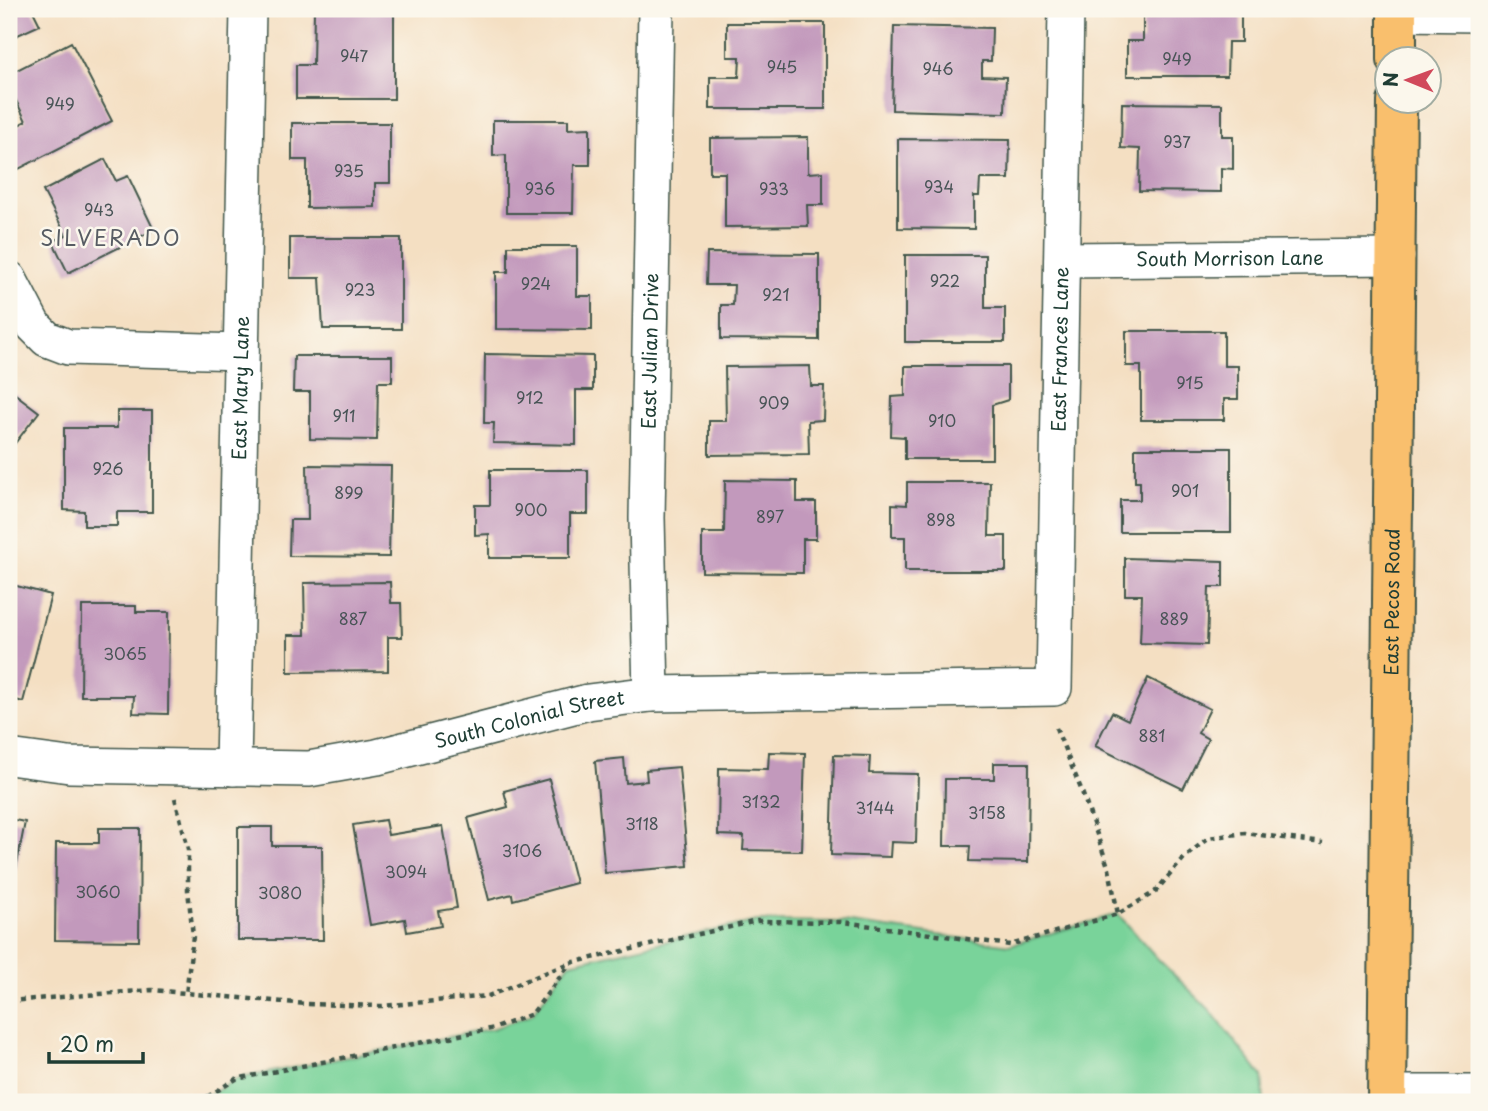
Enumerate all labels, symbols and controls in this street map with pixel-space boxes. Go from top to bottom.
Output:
house number: 947 [340,43,369,67]
house number: 949 [1162,46,1192,70]
north arrow [1372,46,1442,116]
house number: 945 [767,54,797,78]
house number: 946 [922,56,954,80]
text: N [1376,72,1404,87]
house number: 949 [45,91,75,115]
house number: 937 [1163,129,1191,153]
house number: 935 [334,158,364,182]
house number: 934 [924,174,954,198]
house number: 936 [525,176,555,200]
house number: 933 [759,176,789,200]
house number: 943 [84,197,114,221]
district label: SILVERADO [40,221,182,253]
street label: South Morrison Lane [1136,243,1324,272]
street label: East Frances Lane [1044,266,1074,432]
house number: 922 [930,268,960,292]
house number: 924 [521,271,551,295]
street label: East Julian Drive [634,273,664,429]
house number: 923 [345,277,375,301]
house number: 921 [762,282,790,306]
street label: East Mary Lane [224,316,255,460]
house number: 915 [1176,370,1204,394]
house number: 912 [516,385,544,409]
house number: 909 [758,390,790,414]
house number: 911 [333,403,355,427]
house number: 910 [928,408,956,432]
house number: 926 [93,456,124,480]
house number: 901 [1171,478,1199,502]
house number: 899 [334,480,364,504]
house number: 900 [515,497,547,521]
house number: 897 [756,504,784,528]
house number: 898 [926,507,956,531]
street label: East Pecos Road [1376,528,1406,676]
house number: 887 [339,606,367,630]
house number: 889 [1159,606,1189,630]
house number: 3065 [103,641,147,665]
street label: South Colonial Street [431,682,626,754]
house number: 881 [1139,723,1165,747]
house number: 3132 [741,789,781,813]
house number: 3144 [855,795,895,819]
house number: 3158 [968,800,1006,824]
house number: 3118 [625,811,659,835]
house number: 3106 [502,838,542,862]
house number: 3094 [385,859,427,883]
house number: 3060 [76,879,120,903]
house number: 3080 [258,880,302,904]
scale bar [49,1020,144,1064]
text: 20 m [60,1027,114,1059]

